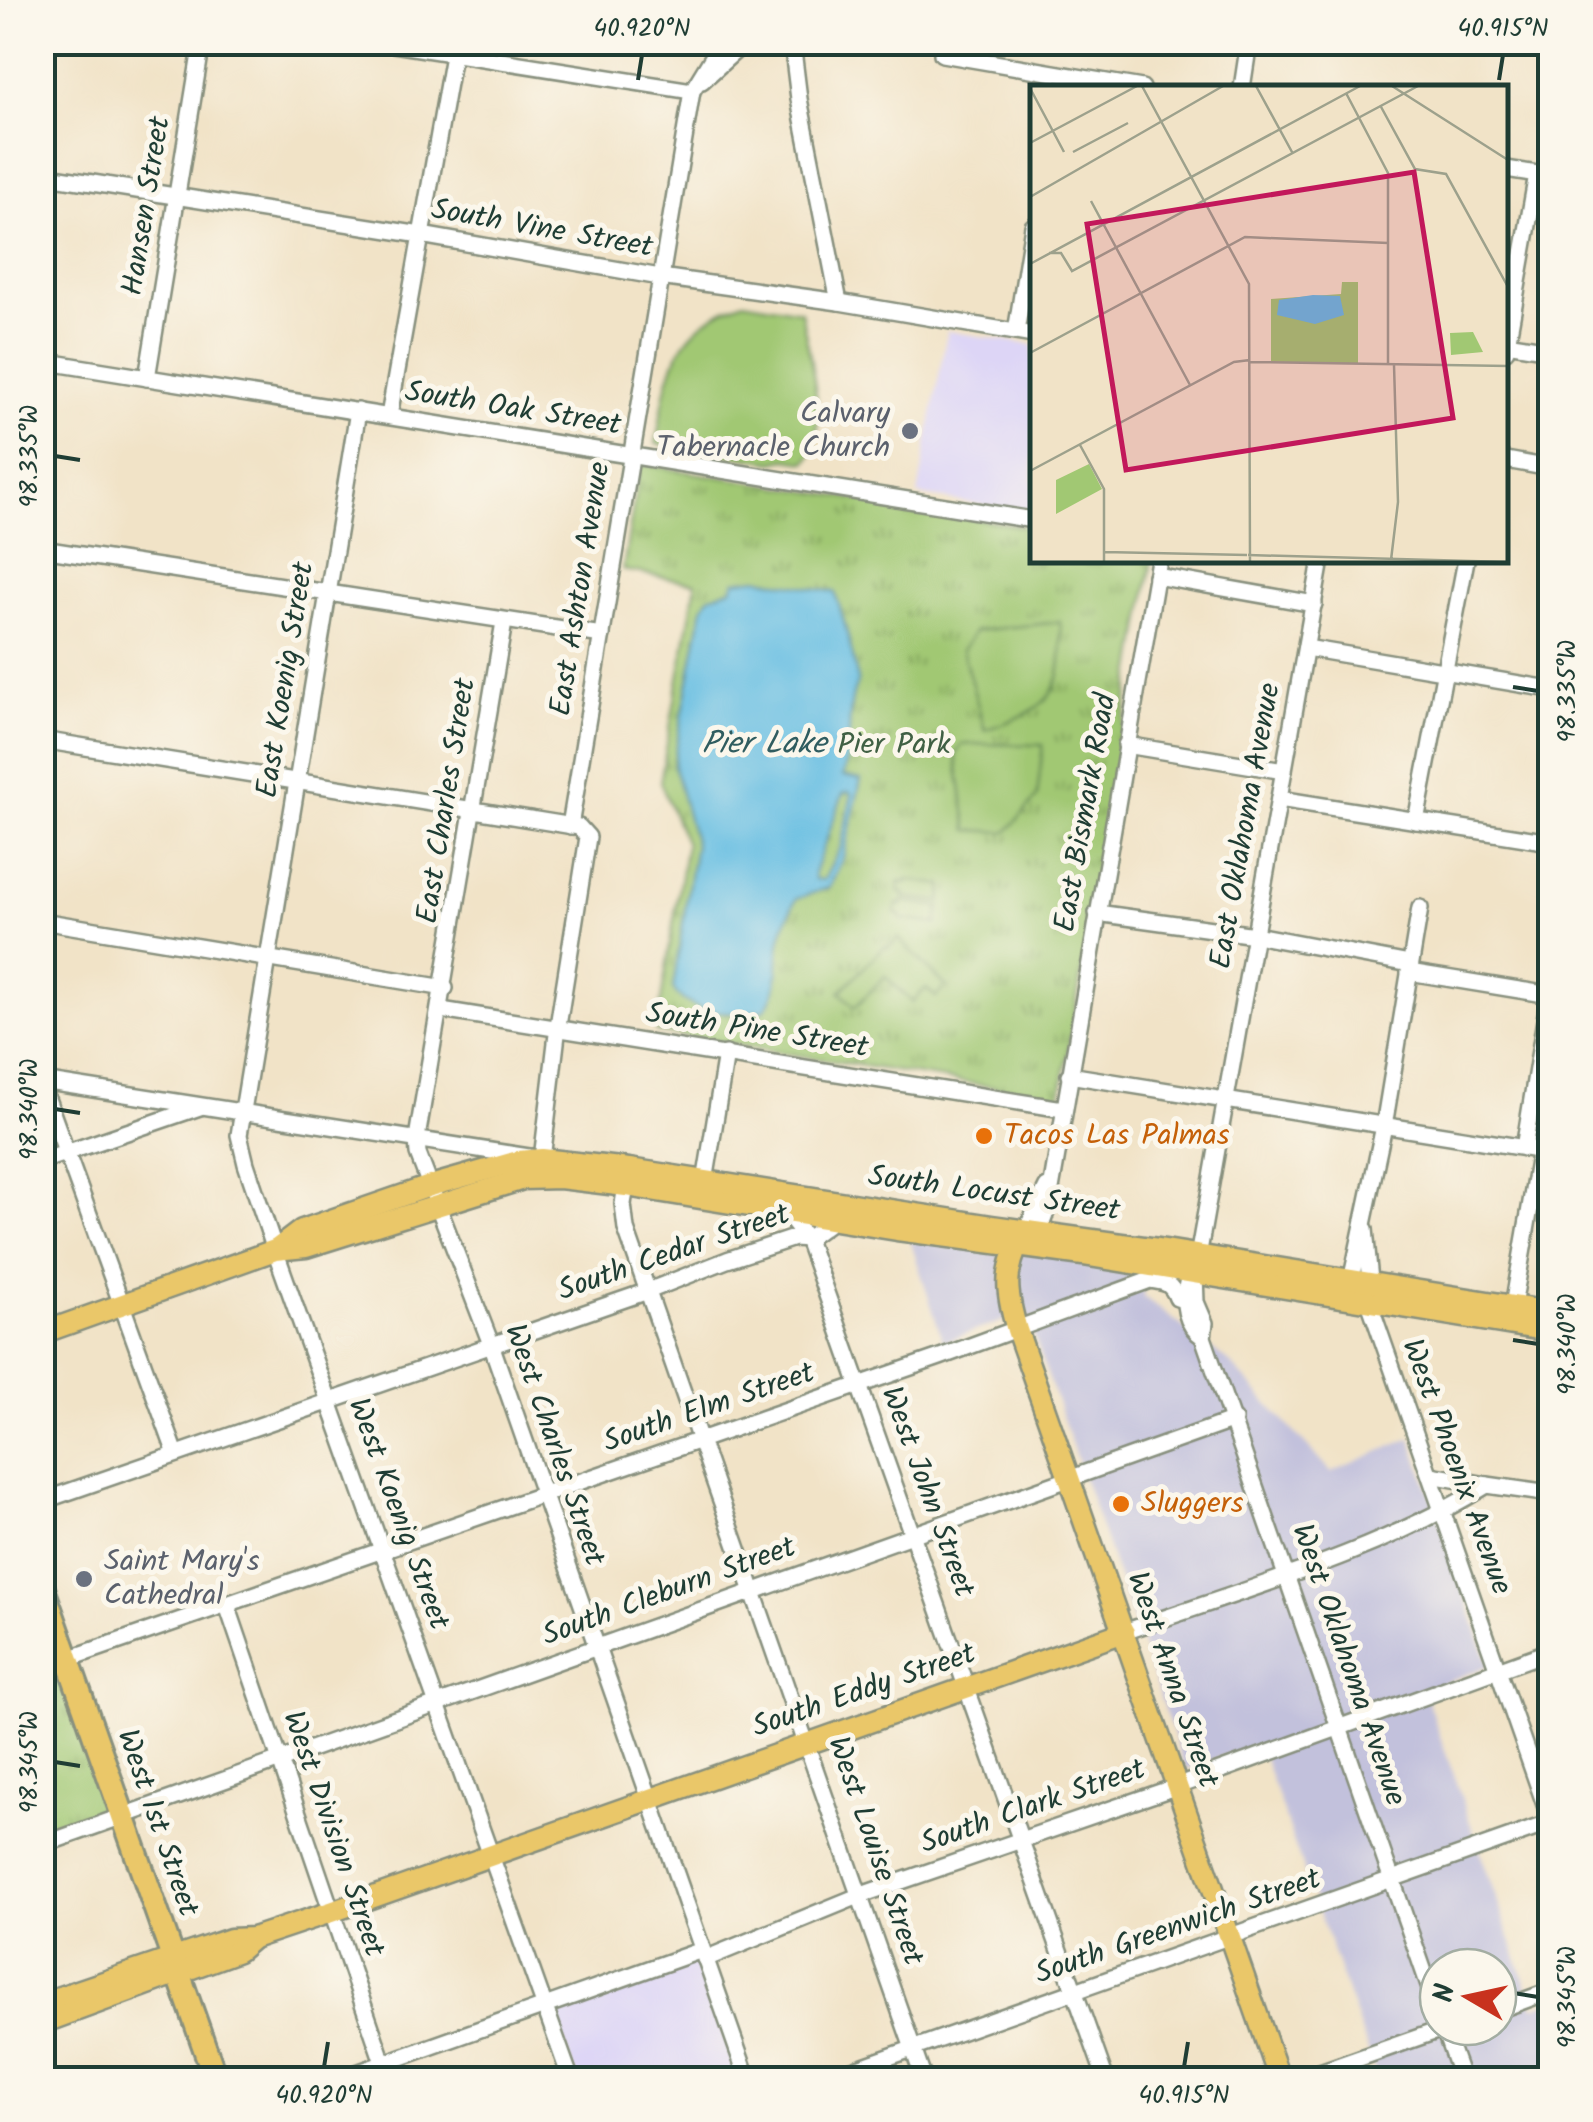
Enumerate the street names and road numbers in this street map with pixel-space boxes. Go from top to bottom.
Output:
street label: Hansen Street [109,113,185,299]
street label: South Vine Street [427,186,657,272]
street label: South Oak Street [401,368,625,450]
street label: East Ashton Avenue [537,458,625,720]
street label: East Koenig Street [244,558,328,801]
street label: East Charles Street [404,674,490,927]
street label: East Oklahoma Avenue [1197,679,1295,973]
street label: East Bismark Road [1041,689,1131,936]
street label: South Pine Street [642,990,872,1072]
street label: South Locust Street [865,1153,1123,1235]
street label: South Cedar Street [552,1191,797,1315]
street label: West Charles Street [490,1317,618,1573]
street label: West Phoenix Avenue [1387,1332,1525,1602]
street label: South Elm Street [597,1349,821,1467]
street label: West John Street [867,1380,988,1604]
street label: West Koenig Street [334,1391,462,1637]
street label: West Oklahoma Avenue [1277,1518,1419,1812]
street label: South Cleburn Street [535,1524,803,1660]
street label: West Anna Street [1113,1565,1232,1795]
street label: South Eddy Street [746,1630,982,1752]
street label: West Division Street [268,1705,398,1964]
street label: West 1st Street [103,1723,212,1924]
street label: West Louise Street [813,1730,937,1972]
street label: South Clark Street [914,1746,1152,1868]
street label: South Greenwich Street [1028,1855,1328,1998]

